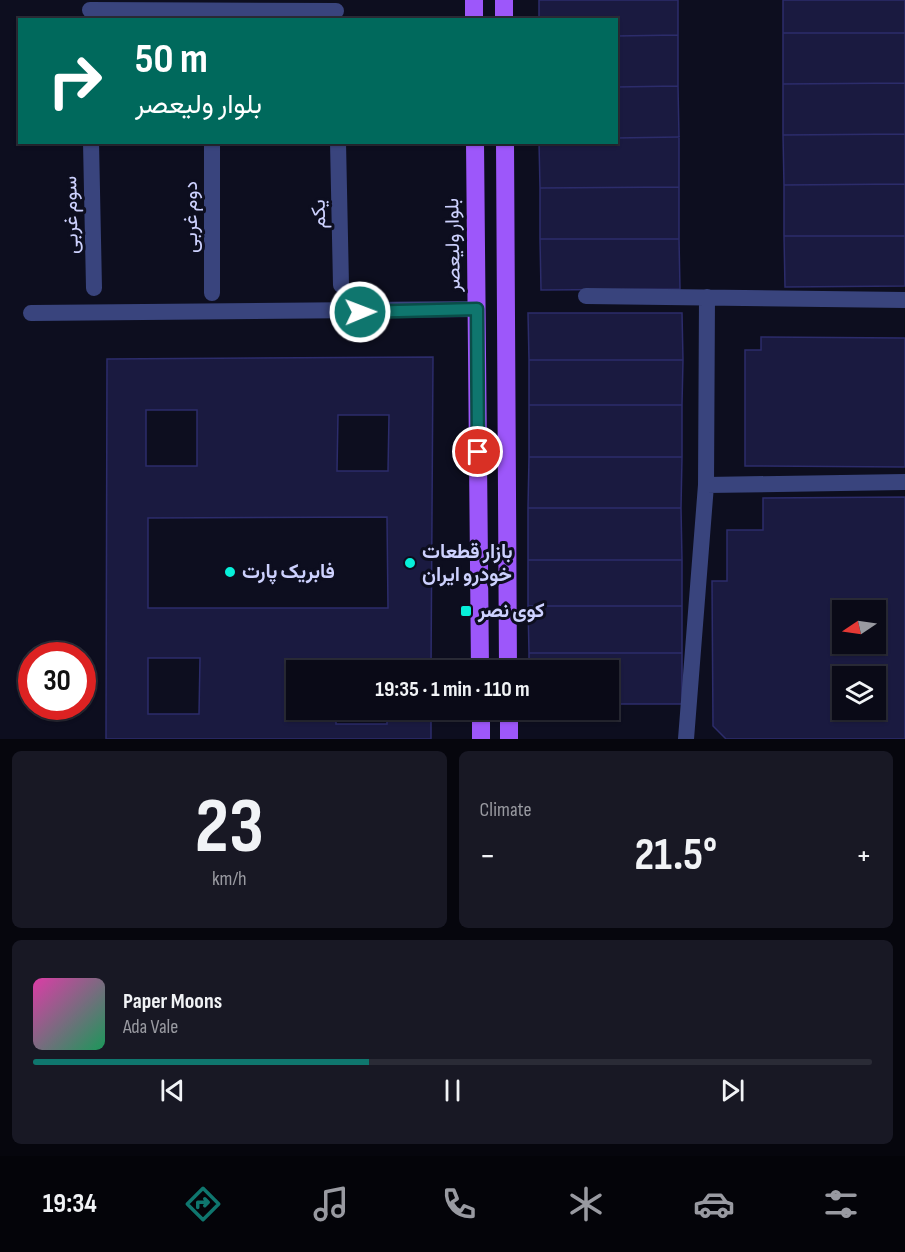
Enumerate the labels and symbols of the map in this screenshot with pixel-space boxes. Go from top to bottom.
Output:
street label: سوم غربی [58,176,84,254]
street label: دوم غربی [179,181,203,253]
street label: بلوار ولیعصر [440,198,466,293]
street label: یکم [307,199,331,229]
position arrow [328,280,392,344]
pin [452,426,503,477]
place label: بازار قطعات خودرو ایران [422,540,513,587]
marker: بازار قطعات خودرو ایران [403,556,417,570]
place label: فابریک پارت [242,560,335,585]
marker: فابریک پارت [223,565,237,579]
place label: کوی نصر [477,599,545,623]
north arrow [832,600,886,654]
marker: کوی نصر [459,604,473,618]
speed limit sign: 30 [18,642,96,720]

